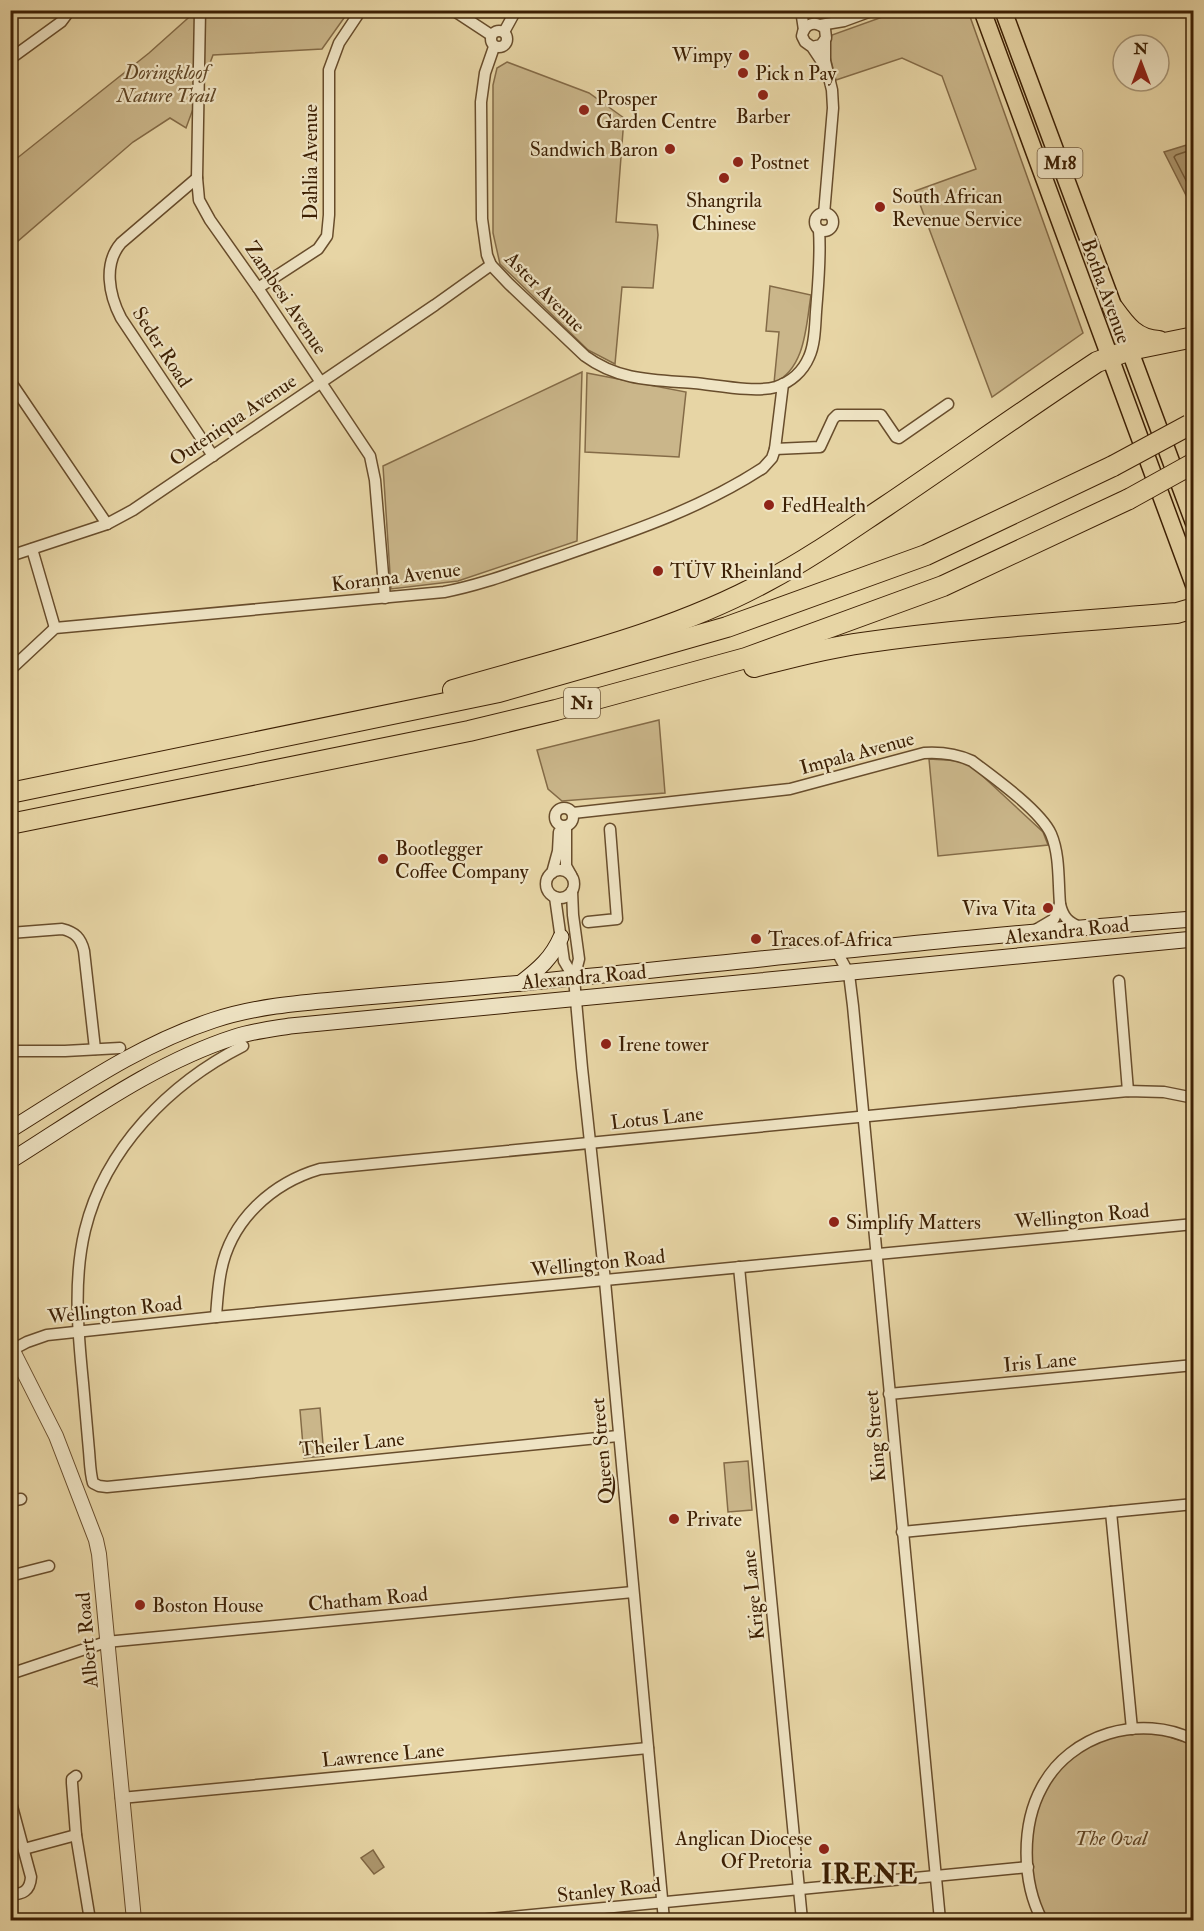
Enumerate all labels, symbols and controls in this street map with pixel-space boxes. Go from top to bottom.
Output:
north arrow [1111,33,1171,93]
text: N [1133,39,1149,59]
place label: Wimpy [671,43,733,69]
marker: Wimpy [737,48,751,62]
park label: Doringkloof Nature Trail [116,60,217,108]
place label: Pick n Pay [755,61,837,86]
marker: Pick n Pay [736,66,750,80]
place label: Prosper Garden Centre [596,86,717,134]
marker: Barber [756,88,770,102]
marker: Prosper Garden Centre [577,103,591,117]
street label: Dahlia Avenue [298,104,323,220]
place label: Barber [736,104,791,129]
place label: Sandwich Baron [530,137,658,162]
marker: Sandwich Baron [663,142,677,156]
road number: M18 [1038,148,1082,178]
place label: Postnet [750,150,810,175]
marker: Postnet [731,155,745,169]
marker: Shangrila Chinese [717,171,731,185]
place label: South African Revenue Service [892,184,1022,232]
place label: Shangrila Chinese [686,188,763,236]
marker: South African Revenue Service [873,200,887,214]
street label: Botha Avenue [1075,235,1137,347]
street label: Zambesi Avenue [239,237,333,359]
street label: Aster Avenue [499,246,591,338]
street label: Seder Road [127,302,197,392]
street label: Outeniqua Avenue [165,368,301,472]
place label: FedHealth [781,493,866,518]
marker: FedHealth [762,498,776,512]
street label: Koranna Avenue [330,557,462,597]
place label: TÜV Rheinland [670,559,802,584]
marker: TÜV Rheinland [651,564,665,578]
road number: N1 [564,688,600,718]
street label: Impala Avenue [797,726,917,781]
place label: Bootlegger Coffee Company [395,836,530,885]
marker: Bootlegger Coffee Company [376,852,390,866]
place label: Viva Vita [962,896,1037,921]
marker: Viva Vita [1041,901,1055,915]
street label: Alexandra Road [1003,912,1131,950]
place label: Traces of Africa [768,927,893,952]
marker: Traces of Africa [749,932,763,946]
street label: Alexandra Road [520,959,648,995]
place label: Irene tower [618,1032,709,1057]
marker: Irene tower [599,1037,613,1051]
street label: Lotus Lane [609,1101,705,1135]
street label: Wellington Road [1013,1198,1150,1234]
place label: Simplify Matters [846,1210,981,1236]
marker: Simplify Matters [827,1215,841,1229]
street label: Wellington Road [529,1243,667,1283]
street label: Wellington Road [46,1290,184,1330]
street label: Iris Lane [1002,1346,1078,1378]
street label: King Street [858,1389,891,1483]
street label: Queen Street [585,1396,619,1505]
street label: Theiler Lane [298,1426,406,1462]
place label: Private [686,1507,742,1532]
marker: Private [667,1512,681,1526]
street label: Krige Lane [736,1549,770,1641]
street label: Chatham Road [307,1581,429,1617]
street label: Albert Road [70,1591,104,1690]
place label: Boston House [152,1593,263,1618]
marker: Boston House [133,1598,147,1612]
street label: Lawrence Lane [321,1737,445,1773]
place label: Anglican Diocese Of Pretoria [674,1826,813,1874]
park label: The Oval [1075,1826,1149,1851]
marker: Anglican Diocese Of Pretoria [817,1842,831,1856]
district label: IRENE [821,1859,919,1891]
street label: Stanley Road [556,1872,662,1908]

